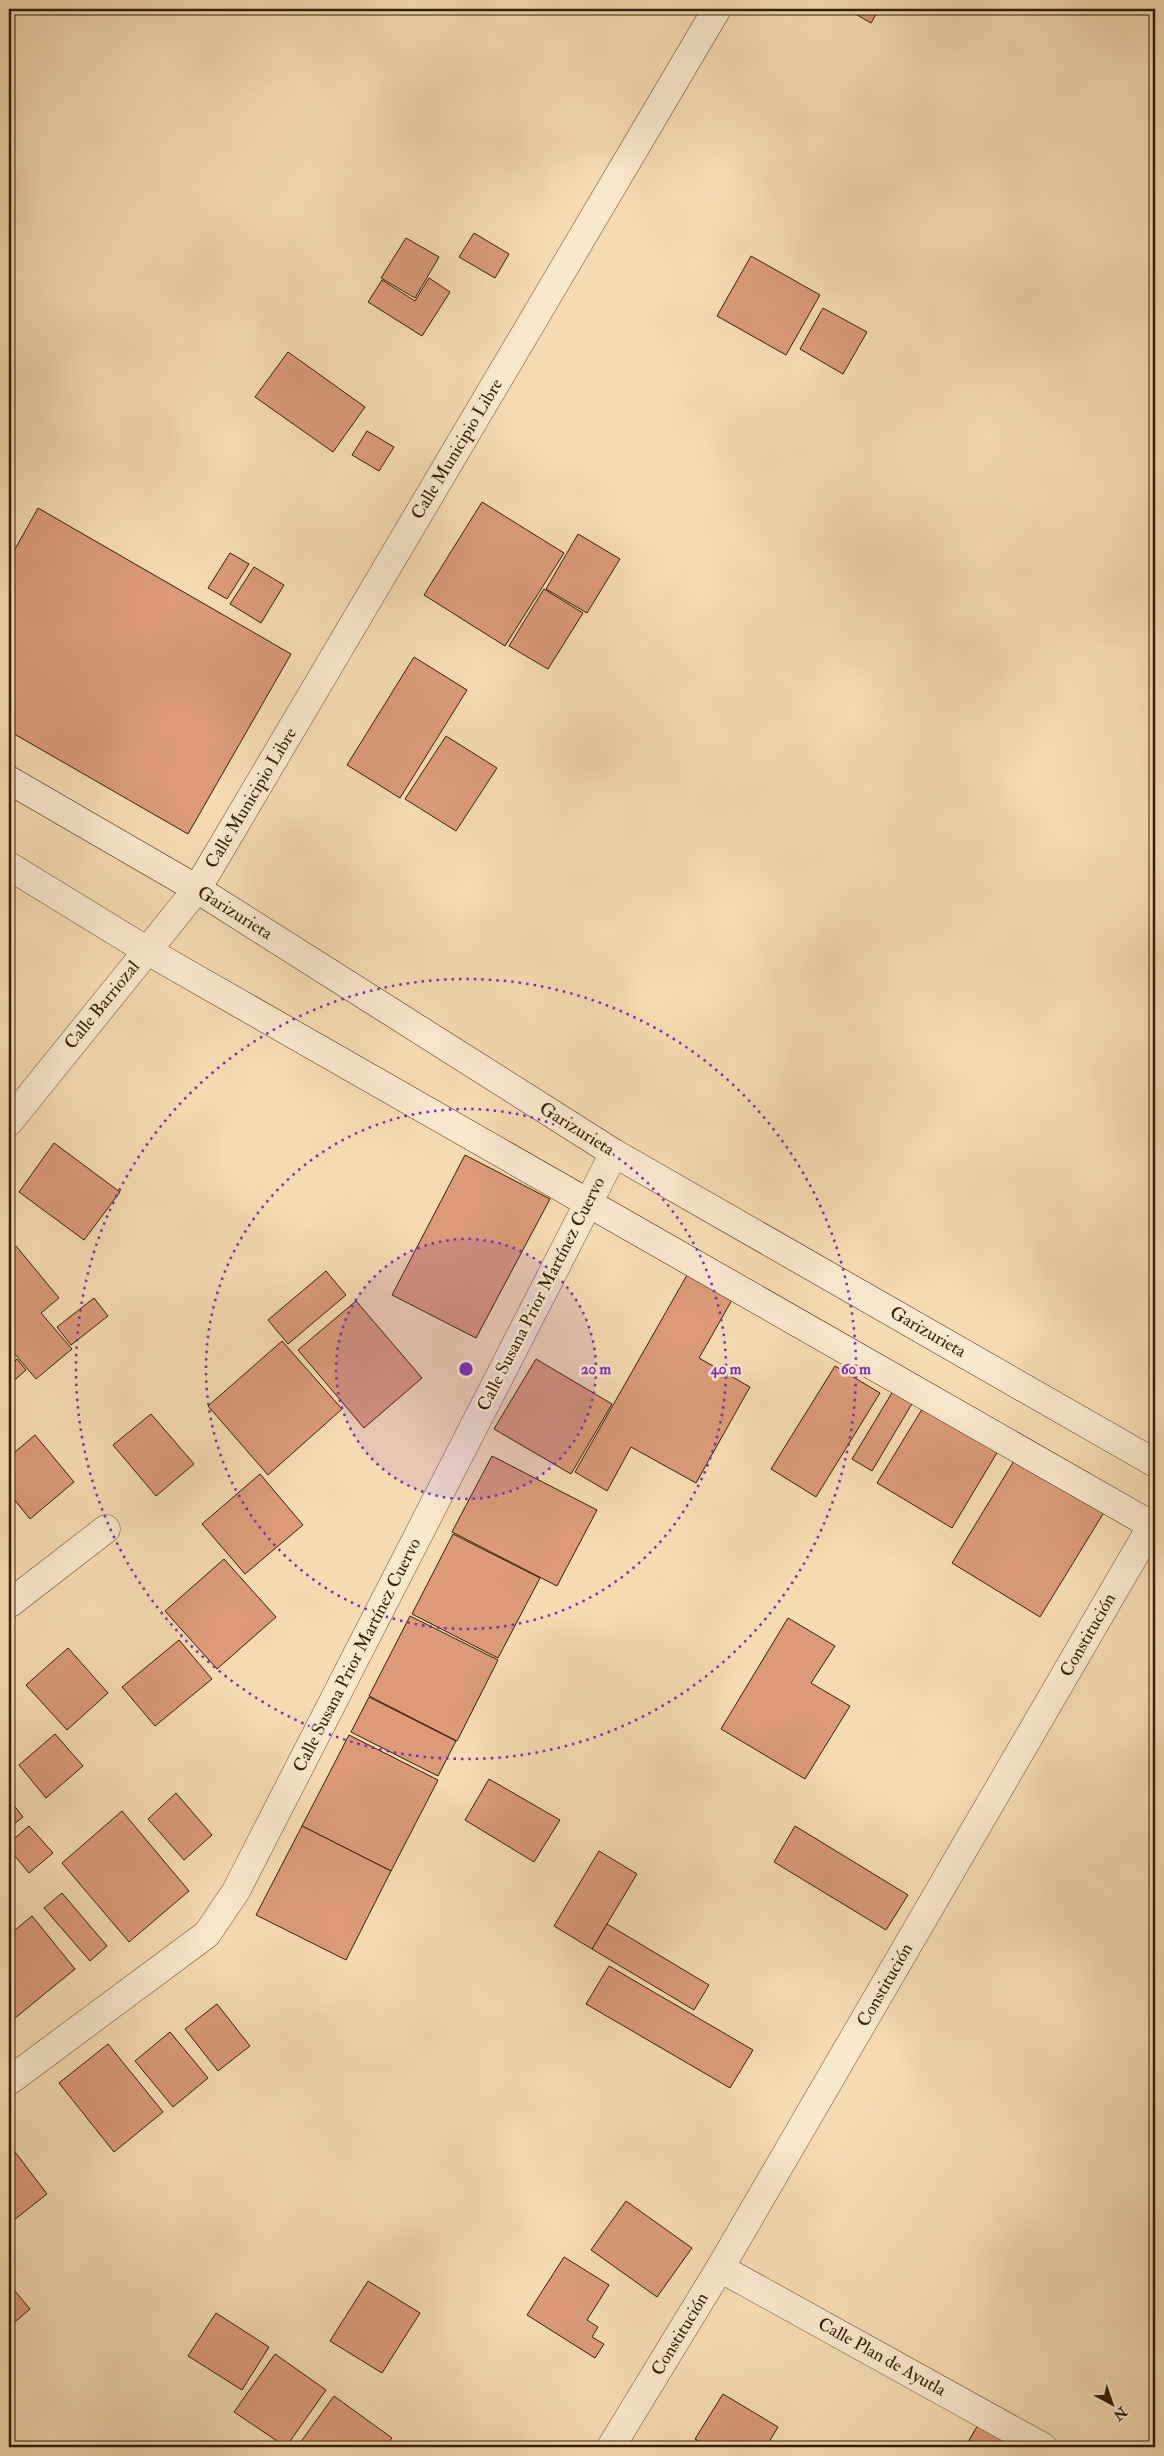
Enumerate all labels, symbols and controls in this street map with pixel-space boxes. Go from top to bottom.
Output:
street label: Calle Municipio Libre [406,374,508,524]
street label: Calle Municipio Libre [200,723,302,873]
street label: Garizurieta [193,881,277,945]
street label: Calle Barriozal [59,956,145,1054]
street label: Garizurieta [535,1097,619,1161]
street label: Calle Susana Prior Martínez Cuervo [472,1173,610,1415]
street label: Garizurieta [886,1301,971,1363]
centre of rings [457,1360,475,1378]
text: 20 m [581,1360,611,1379]
text: 40 m [710,1360,742,1379]
text: 60 m [841,1360,871,1379]
street label: Calle Susana Prior Martínez Cuervo [288,1534,426,1776]
street label: Constitución [1055,1589,1121,1681]
street label: Constitución [852,1939,918,2031]
street label: Constitución [646,2288,714,2380]
street label: Calle Plan de Ayutla [814,2312,951,2402]
north arrow [1086,2378,1136,2428]
text: N [1109,2402,1131,2424]

